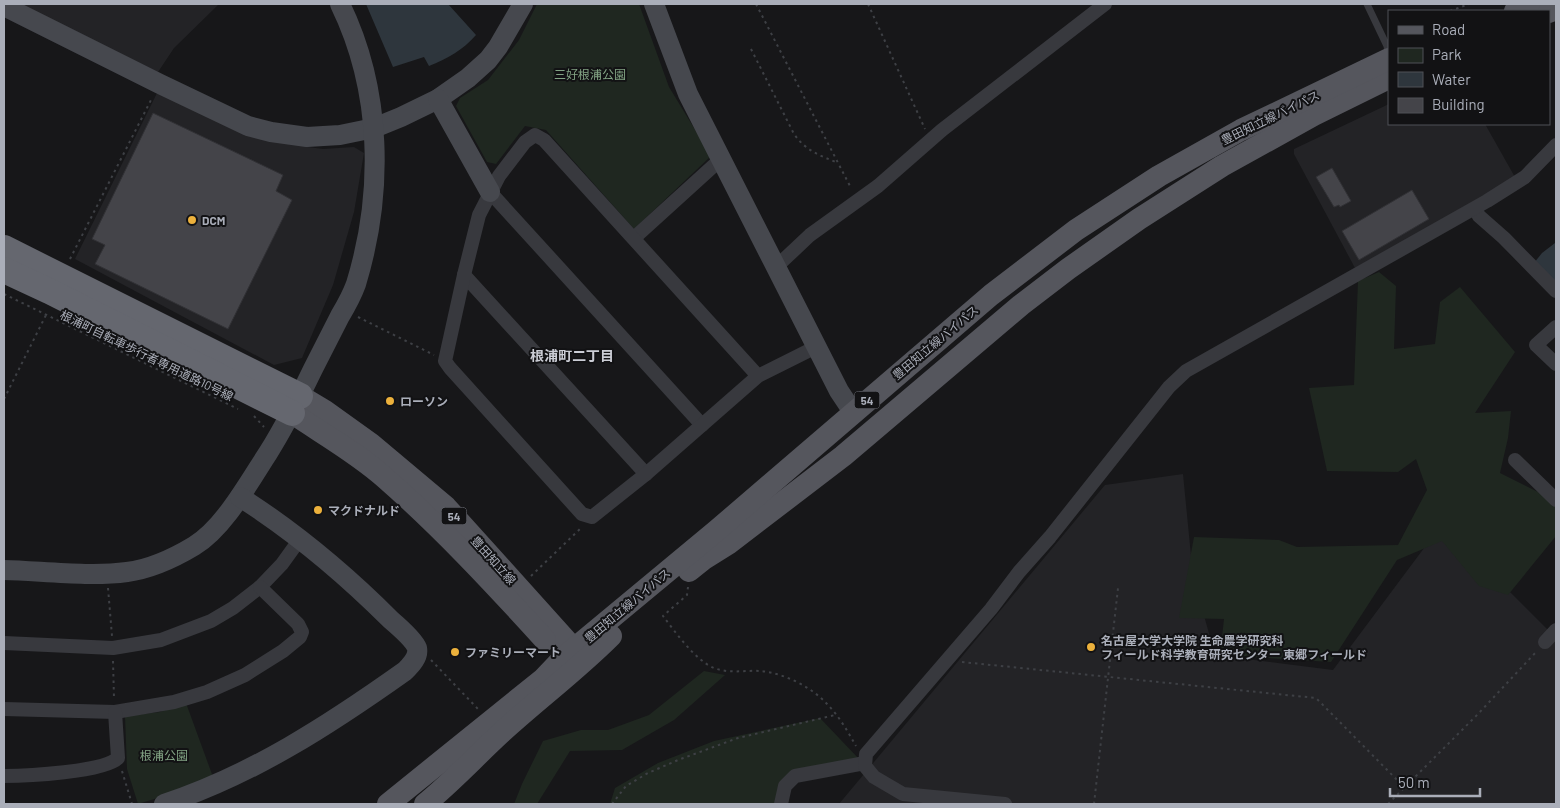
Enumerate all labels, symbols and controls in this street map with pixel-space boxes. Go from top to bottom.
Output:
legend [1388,10,1550,125]
text: Road [1432,20,1465,38]
text: Park [1432,45,1462,63]
park label: 三好根浦公園 [554,67,626,81]
text: Water [1432,70,1471,88]
street label: 豊田知立線バイパス [1219,87,1321,147]
text: Building [1432,95,1485,113]
place label: DCM [202,213,225,227]
marker: DCM [186,214,198,226]
street label: 豊田知立線バイパス [889,302,981,382]
street label: 根浦町自転車歩行者専用道路10号線 [58,307,236,403]
district label: 根浦町二丁目 [530,347,614,364]
road number: 54 [854,392,880,408]
place label: ローソン [400,394,448,408]
marker: ローソン [384,395,396,407]
place label: マクドナルド [328,503,400,517]
marker: マクドナルド [312,504,324,516]
road number: 54 [442,508,466,524]
street label: 豊田知立線 [469,533,519,587]
street label: 豊田知立線バイパス [581,565,673,645]
place label: 名古屋大学大学院 生命農学研究科 フィールド科学教育研究センター 東郷フィールド [1101,633,1367,661]
marker: 名古屋大学大学院 生命農学研究科 フィールド科学教育研究センター 東郷フィールド [1085,641,1097,653]
place label: ファミリーマート [465,645,561,659]
marker: ファミリーマート [449,646,461,658]
park label: 根浦公園 [140,748,188,762]
scale bar [1390,766,1480,798]
text: 50 m [1398,773,1430,791]

